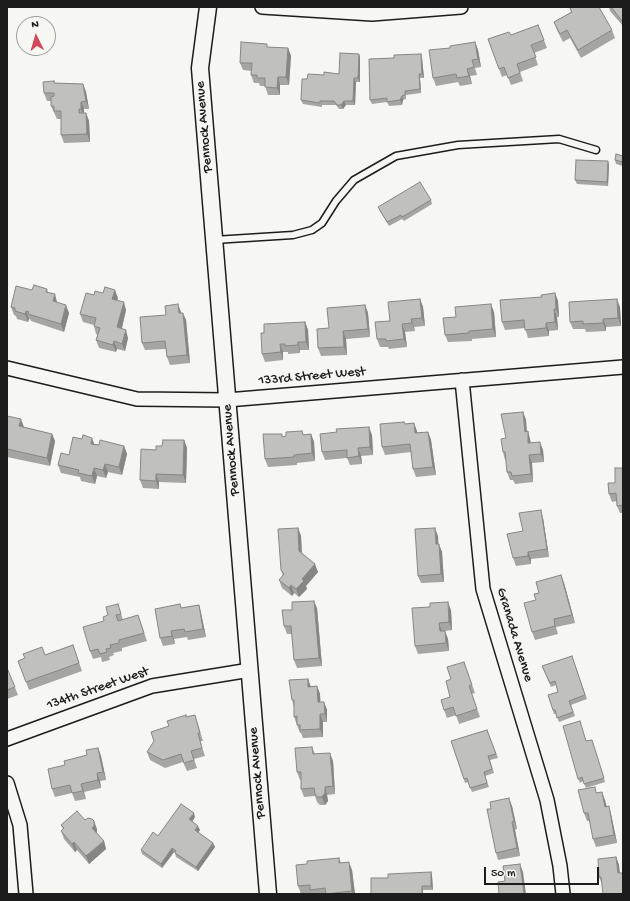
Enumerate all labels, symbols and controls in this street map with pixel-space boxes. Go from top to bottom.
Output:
north arrow [16,16,56,56]
text: N [31,19,39,31]
street label: Pennock Avenue [193,80,217,174]
street label: 133rd Street West [258,364,366,390]
street label: Pennock Avenue [220,403,244,497]
street label: Granada Avenue [492,586,536,684]
street label: 134th Street West [45,664,151,714]
street label: Pennock Avenue [246,726,270,820]
scale bar [486,859,601,885]
text: 50 m [491,867,516,881]

